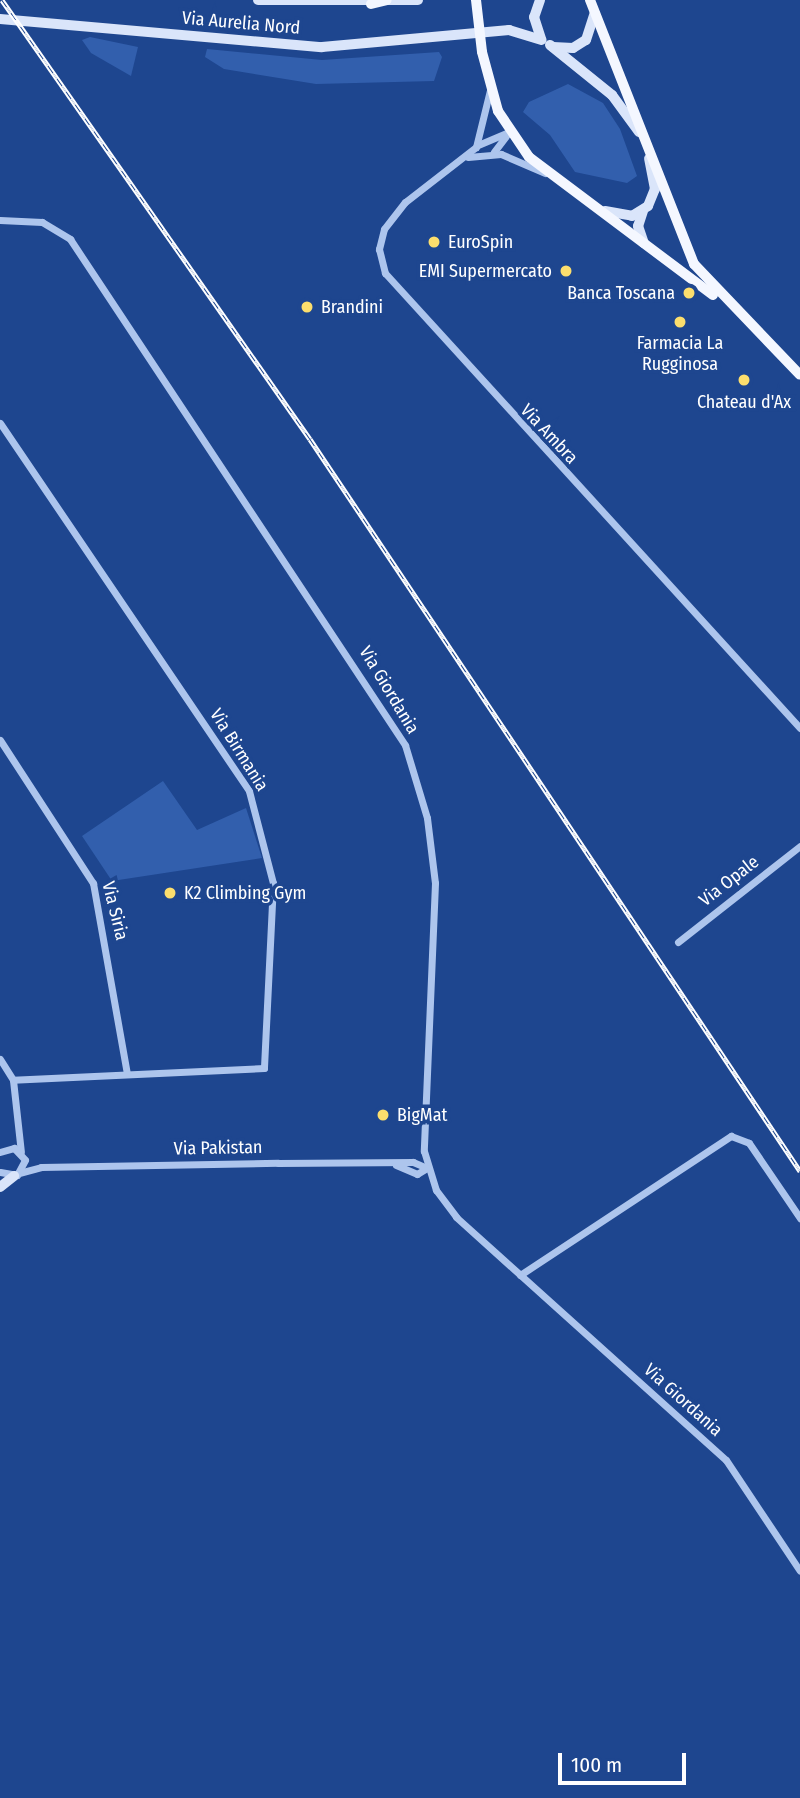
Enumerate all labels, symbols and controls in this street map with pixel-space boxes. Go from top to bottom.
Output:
street label: Via Aurelia Nord [181,7,301,39]
place label: EuroSpin [448,231,513,253]
marker: EuroSpin [426,234,442,250]
place label: EMI Supermercato [419,260,552,282]
marker: EMI Supermercato [558,263,574,279]
place label: Banca Toscana [567,282,675,304]
marker: Banca Toscana [681,285,697,301]
place label: Brandini [321,296,383,318]
marker: Brandini [299,299,315,315]
marker: Farmacia La Rugginosa [672,314,688,330]
place label: Farmacia La Rugginosa [637,333,723,376]
marker: Chateau d'Ax [736,372,752,388]
place label: Chateau d'Ax [697,391,791,413]
street label: Via Ambra [516,400,582,468]
street label: Via Giordania [354,642,424,738]
street label: Via Birmania [205,705,273,795]
street label: Via Opale [695,851,763,911]
street label: Via Siria [97,879,133,943]
place label: K2 Climbing Gym [184,882,306,904]
marker: K2 Climbing Gym [162,885,178,901]
place label: BigMat [397,1104,447,1126]
marker: BigMat [375,1107,391,1123]
street label: Via Pakistan [173,1136,263,1160]
street label: Via Giordania [639,1359,727,1441]
scale bar [562,1738,690,1782]
text: 100 m [571,1752,622,1778]

